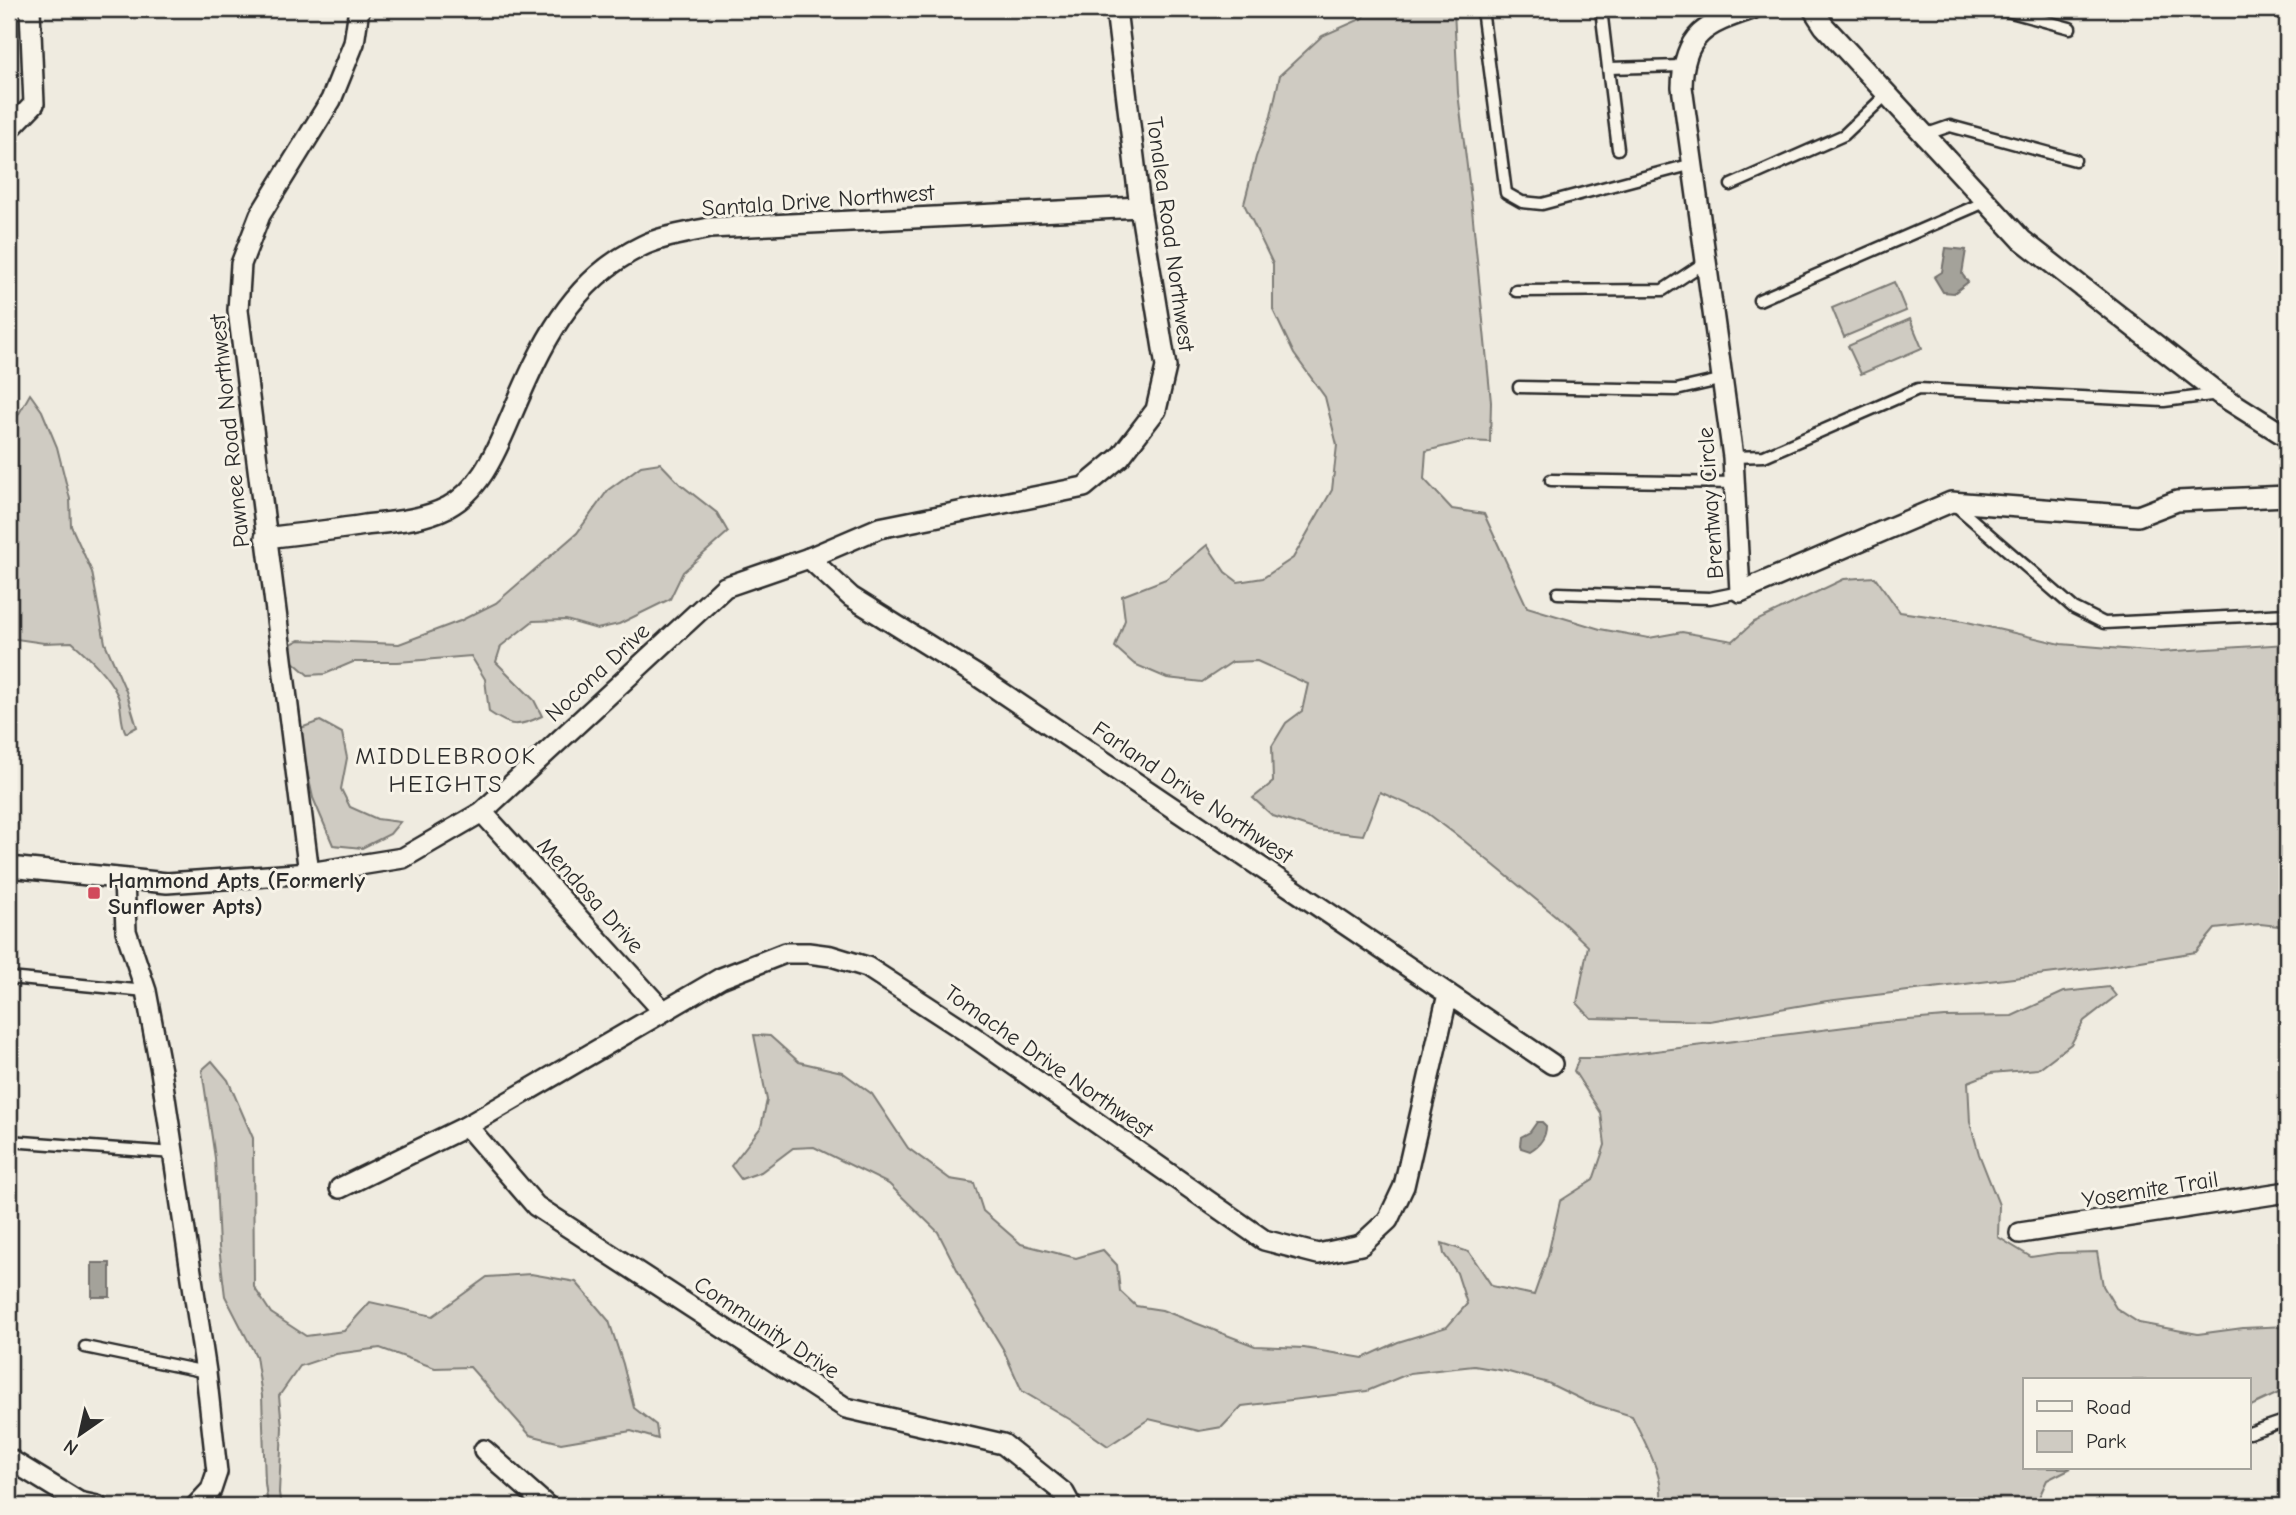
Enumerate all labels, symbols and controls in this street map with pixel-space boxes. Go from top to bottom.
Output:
street label: Tonalea Road Northwest [1141,115,1201,354]
street label: Santala Drive Northwest [701,179,937,222]
street label: Pawnee Road Northwest [204,311,255,549]
street label: Brentway Circle [1692,426,1729,580]
street label: Nocona Drive [540,617,655,727]
street label: Farland Drive Northwest [1087,715,1299,870]
district label: MIDDLEBROOK HEIGHTS [355,742,537,798]
street label: Mendosa Drive [532,832,650,959]
place label: Hammond Apts (Formerly Sunflower Apts) [108,867,365,920]
marker: Hammond Apts (Formerly Sunflower Apts) [86,885,102,901]
street label: Tomache Drive Northwest [939,979,1160,1145]
street label: Yosemite Trail [2080,1165,2220,1214]
street label: Community Drive [689,1270,845,1385]
legend [2023,1378,2250,1470]
text: Road [2086,1395,2131,1419]
north arrow [46,1400,116,1470]
text: Park [2086,1429,2126,1453]
text: N [60,1435,82,1460]

